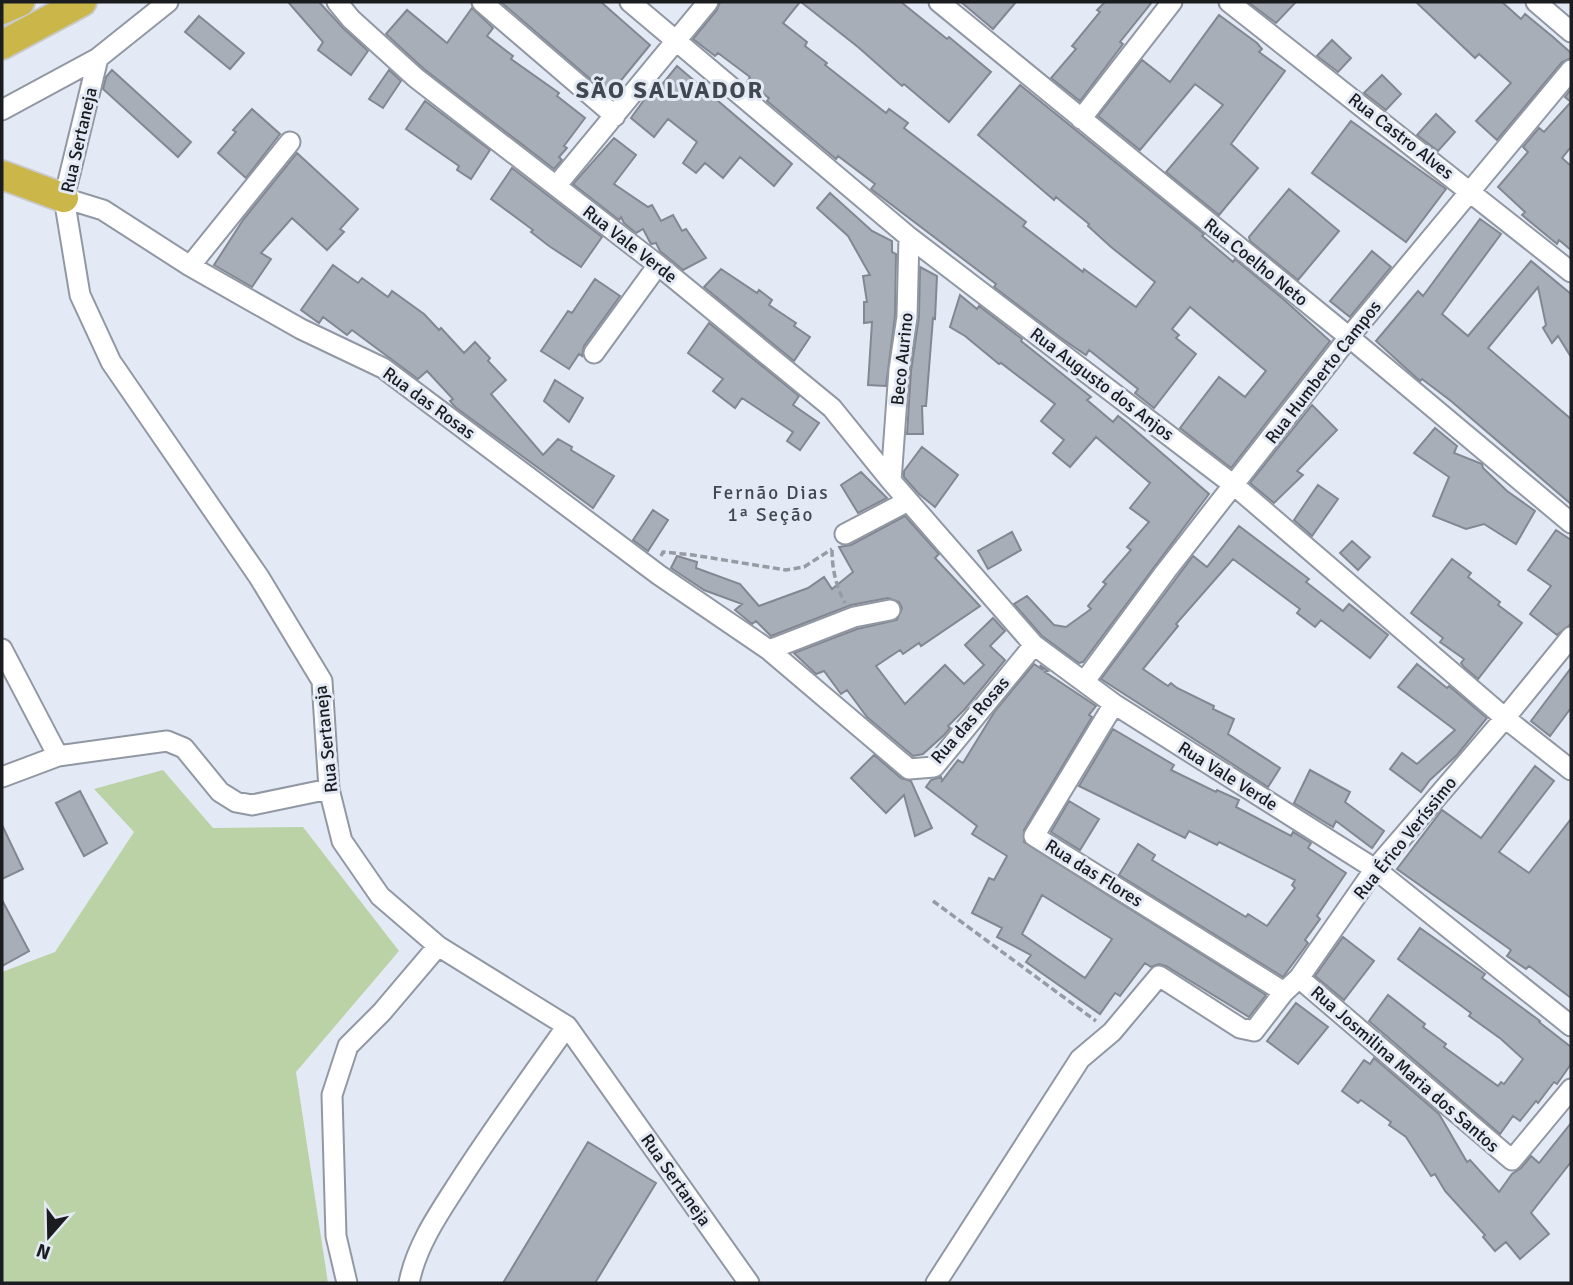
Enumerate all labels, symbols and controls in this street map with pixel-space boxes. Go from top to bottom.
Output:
district label: SÃO SALVADOR [576,75,764,105]
street label: Rua Sertaneja [56,85,102,195]
street label: Rua Castro Alves [1344,88,1458,184]
street label: Rua Vale Verde [578,200,682,288]
street label: Rua Coelho Neto [1199,213,1313,311]
street label: Rua Humberto Campos [1260,296,1386,448]
street label: Beco Aurino [886,311,918,407]
street label: Rua Augusto dos Anjos [1026,323,1178,445]
street label: Rua das Rosas [379,362,480,444]
district label: Fernão Dias 1ª Seção [712,481,830,527]
street label: Rua das Rosas [926,672,1014,768]
street label: Rua Sertaneja [309,684,343,794]
street label: Rua Vale Verde [1174,737,1282,815]
street label: Rua Érico Veríssimo [1349,772,1461,904]
street label: Rua das Flores [1041,834,1147,912]
street label: Rua Josmilina Maria dos Santos [1306,981,1504,1157]
street label: Rua Sertaneja [636,1130,716,1230]
north arrow [14,1201,84,1271]
text: N [33,1237,54,1265]

